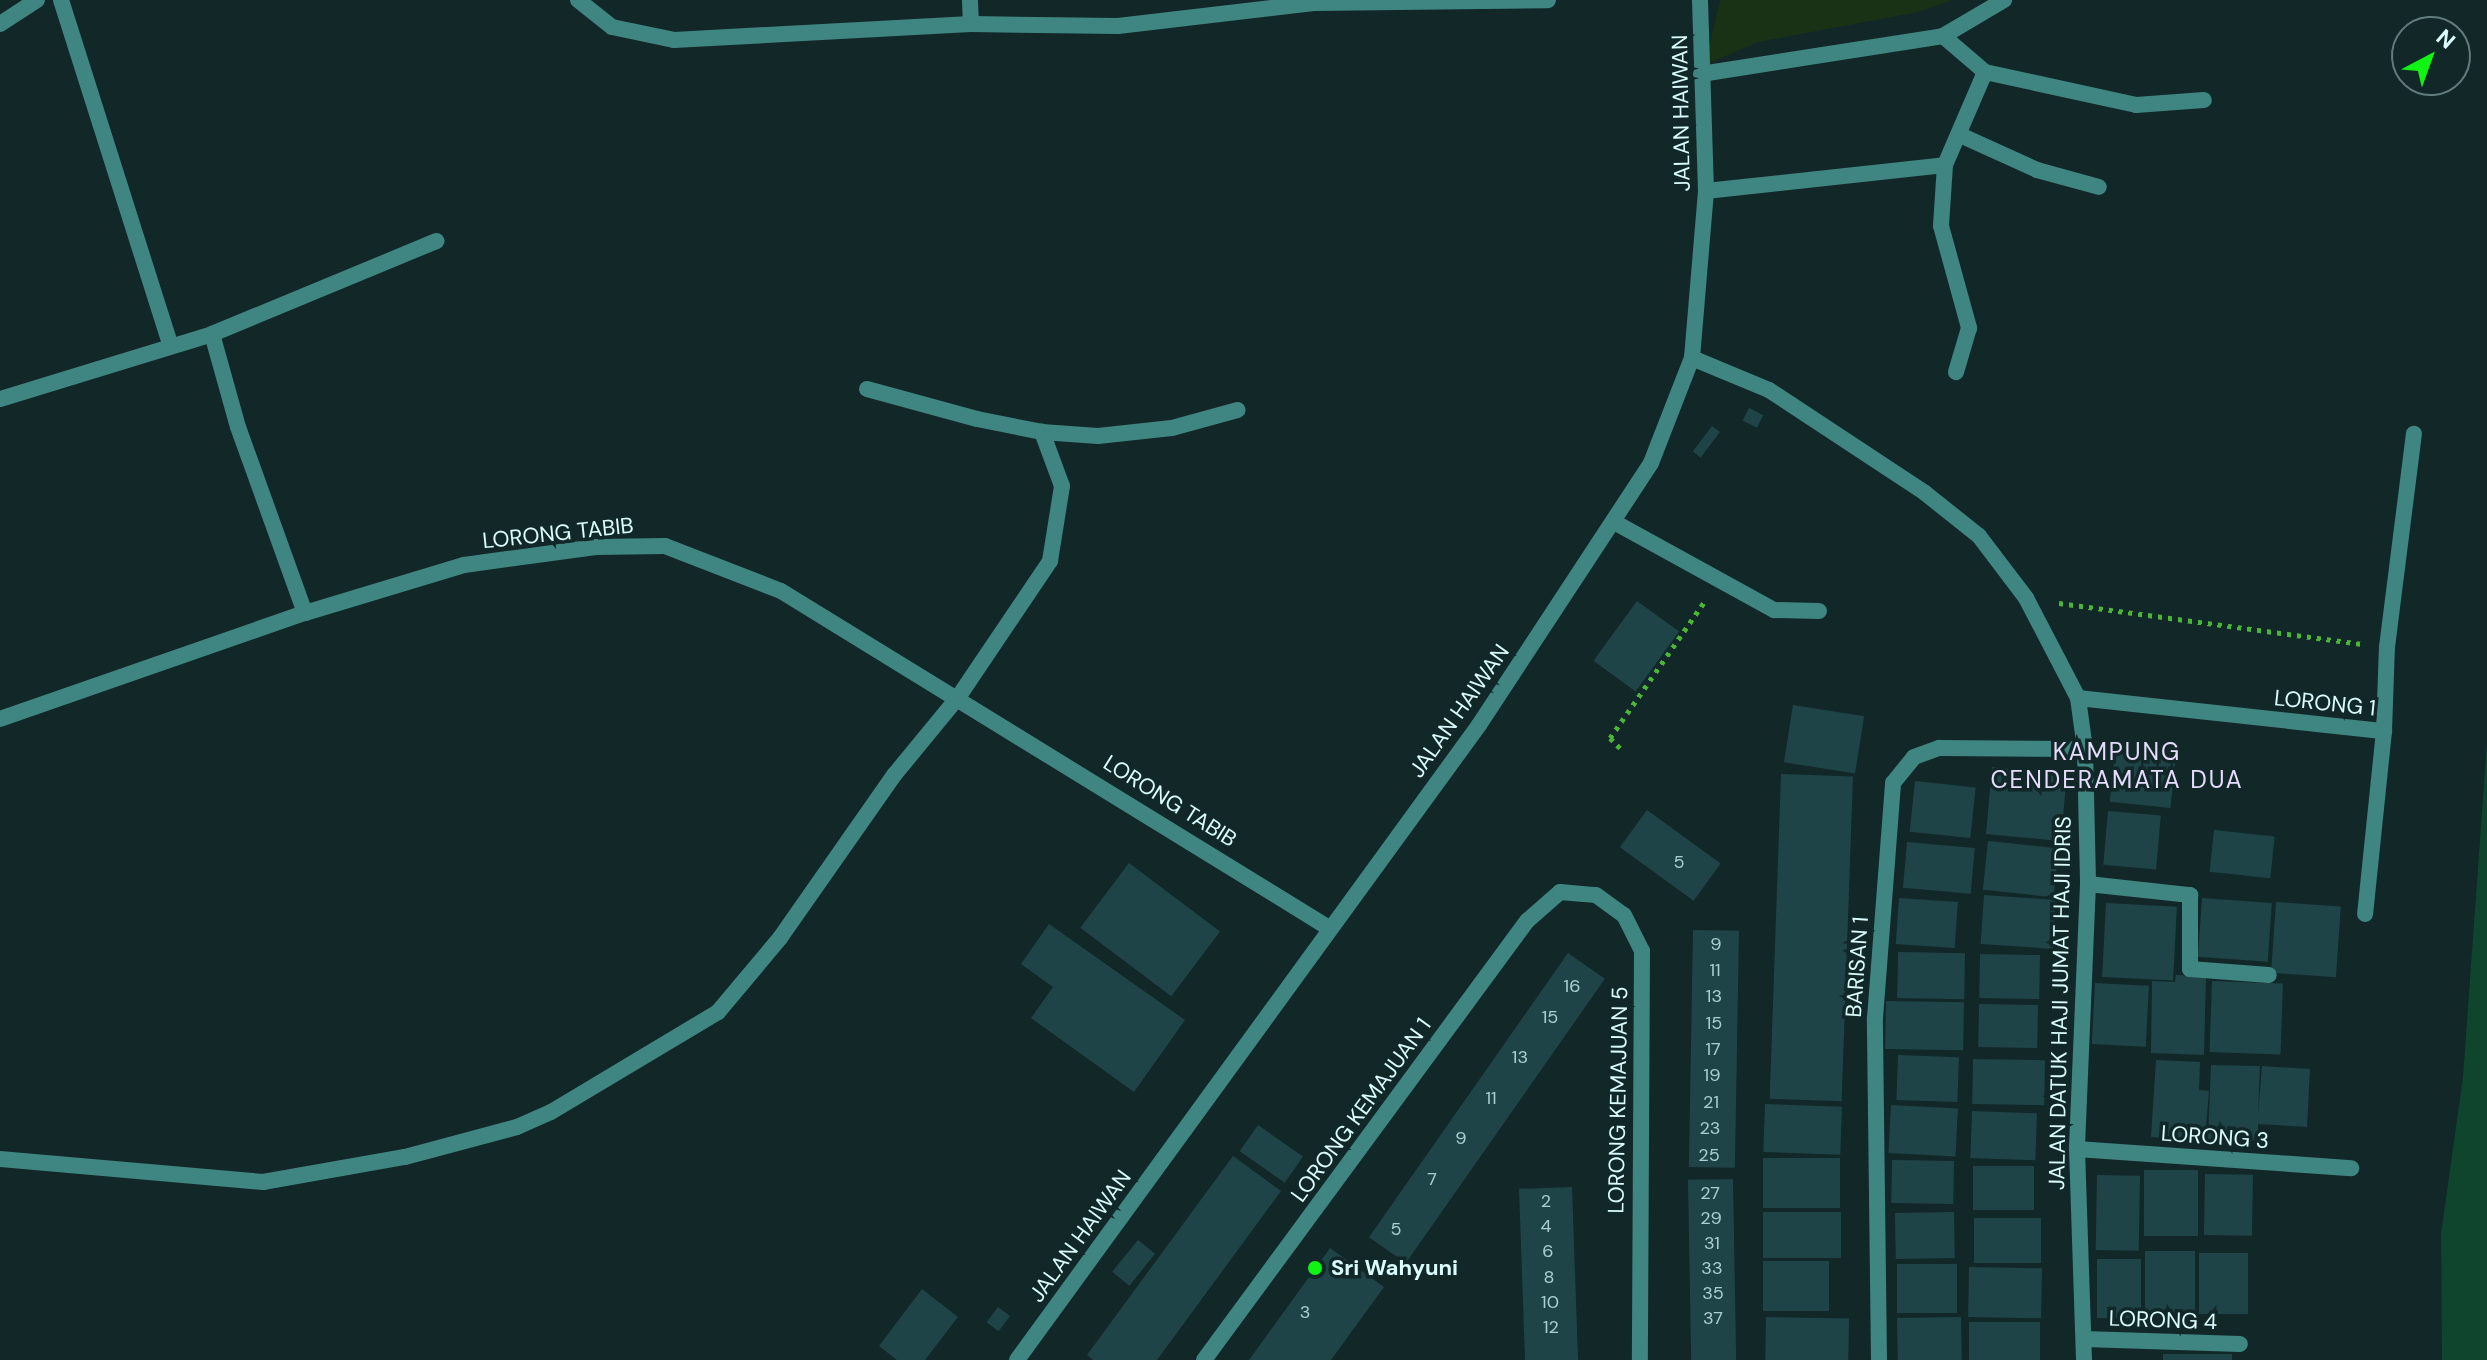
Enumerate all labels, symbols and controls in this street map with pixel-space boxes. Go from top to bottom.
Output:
north arrow [2391,16,2471,96]
text: N [2430,23,2461,55]
street label: JALAN HAIWAN [1666,35,1696,191]
street label: LORONG TABIB [481,512,635,554]
street label: JALAN HAIWAN [1403,639,1515,783]
street label: LORONG 1 [2273,685,2377,721]
district label: KAMPUNG CENDERAMATA DUA [1990,738,2244,794]
street label: LORONG TABIB [1099,750,1241,852]
street label: JALAN DATUK HAJI JUMAT HAJI IDRIS [2044,816,2076,1190]
house number: 5 [1674,851,1684,873]
street label: BARISAN 1 [1840,916,1874,1018]
house number: 9 [1710,933,1722,955]
house number: 11 [1709,959,1721,981]
house number: 16 [1564,975,1580,997]
house number: 13 [1706,985,1722,1007]
street label: LORONG KEMAJUAN 5 [1603,986,1633,1214]
house number: 15 [1542,1006,1558,1028]
house number: 15 [1706,1012,1722,1034]
street label: LORONG KEMAJUAN 1 [1285,1013,1437,1207]
house number: 17 [1705,1038,1721,1060]
house number: 13 [1512,1046,1528,1068]
house number: 19 [1704,1064,1720,1086]
house number: 11 [1485,1087,1497,1109]
house number: 21 [1703,1091,1719,1113]
house number: 23 [1699,1117,1721,1139]
street label: LORONG 3 [2160,1120,2270,1154]
house number: 9 [1455,1127,1467,1149]
house number: 25 [1698,1144,1720,1166]
street label: JALAN HAIWAN [1023,1165,1137,1307]
house number: 7 [1427,1168,1437,1190]
house number: 27 [1700,1182,1720,1204]
house number: 2 [1541,1190,1551,1212]
house number: 29 [1700,1207,1722,1229]
house number: 4 [1541,1215,1551,1237]
house number: 5 [1391,1218,1401,1240]
house number: 31 [1704,1232,1720,1254]
house number: 6 [1542,1240,1554,1262]
place label: Sri Wahyuni [1331,1255,1458,1281]
house number: 33 [1701,1257,1723,1279]
marker: Sri Wahyuni [1306,1259,1324,1277]
house number: 8 [1544,1266,1554,1288]
house number: 35 [1702,1282,1724,1304]
house number: 10 [1541,1291,1559,1313]
house number: 3 [1300,1301,1310,1323]
street label: LORONG 4 [2108,1305,2218,1335]
house number: 37 [1703,1307,1723,1329]
house number: 12 [1543,1316,1559,1338]

